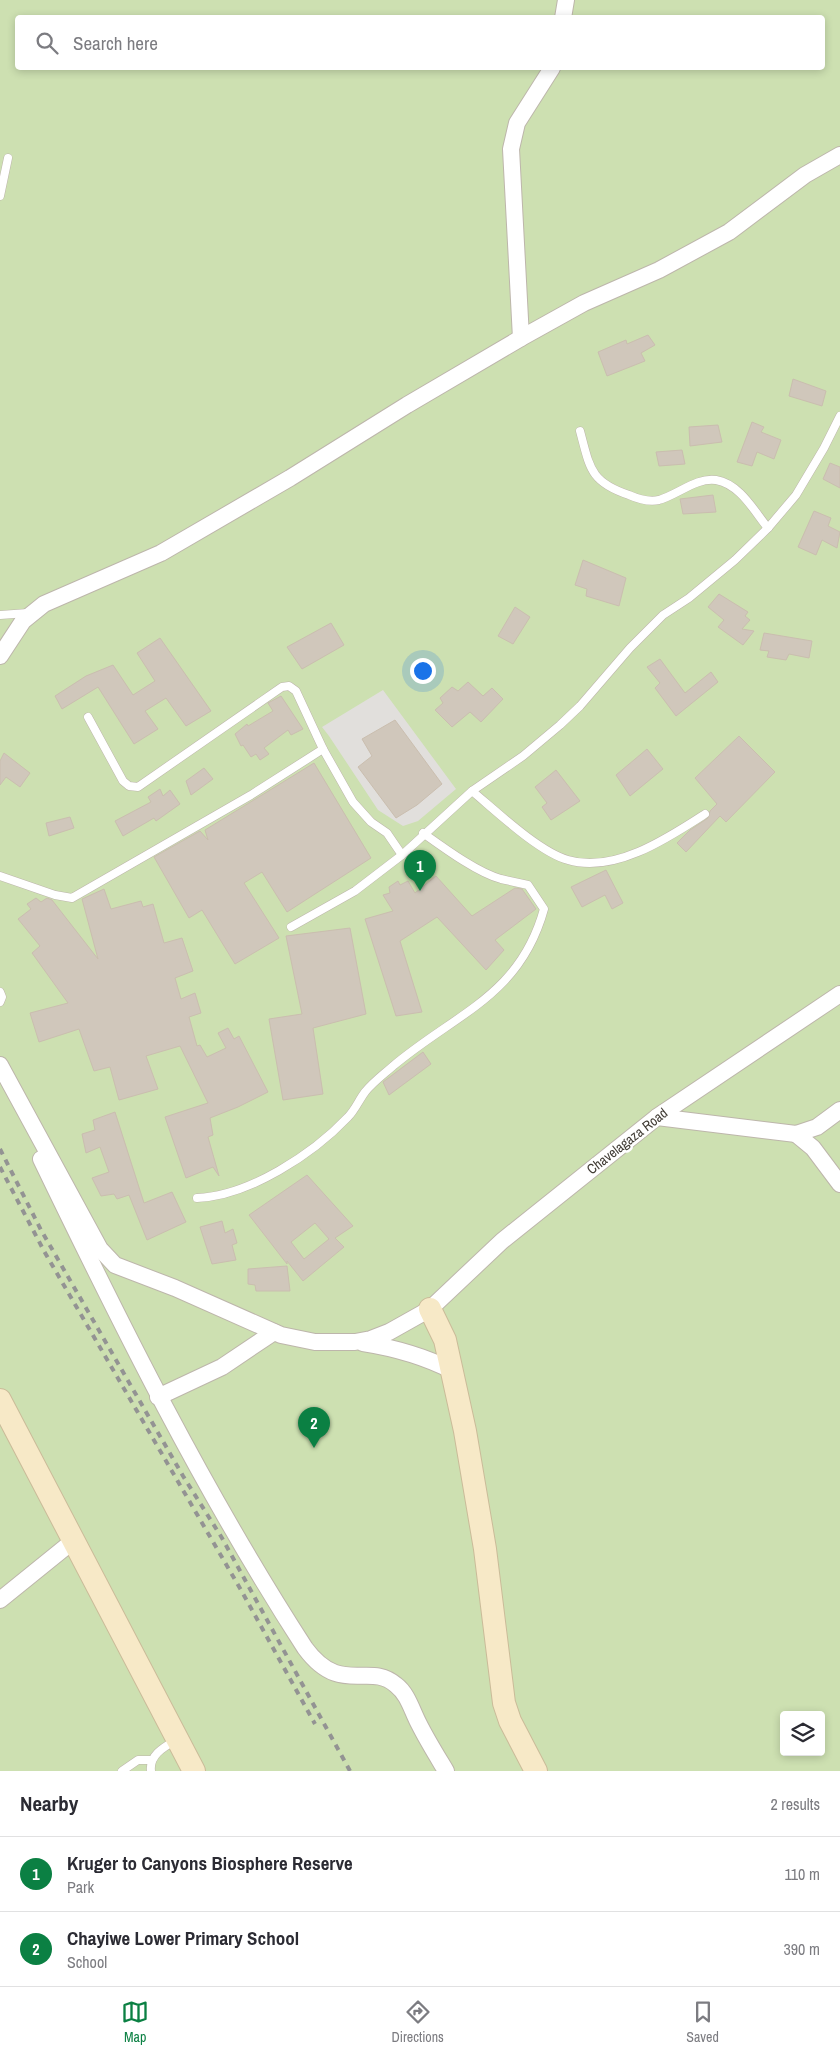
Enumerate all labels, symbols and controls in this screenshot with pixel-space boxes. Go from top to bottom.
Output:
search box [15,15,825,70]
icon: search [33,29,61,57]
text: Search here [73,30,158,56]
your location [410,658,436,684]
pin: 1 [404,850,436,891]
street label: Chavelagaza Road [583,1104,671,1178]
pin: 2 [298,1407,330,1448]
map controls [780,1711,825,1756]
button: layers [780,1711,825,1756]
text: Nearby [20,1789,78,1818]
text: 2 results [770,1793,820,1815]
text: Kruger to Canyons Biosphere Reserve [67,1850,353,1876]
text: 1 [32,1863,40,1885]
text: 110 m [784,1863,820,1885]
text: Park [67,1876,94,1898]
text: Chayiwe Lower Primary School [67,1925,299,1951]
text: 2 [32,1938,40,1960]
text: 390 m [784,1938,820,1960]
text: School [67,1951,107,1973]
tab: Map [121,1998,149,2046]
tab: Directions [392,1998,444,2046]
tab: Saved [686,1998,719,2046]

